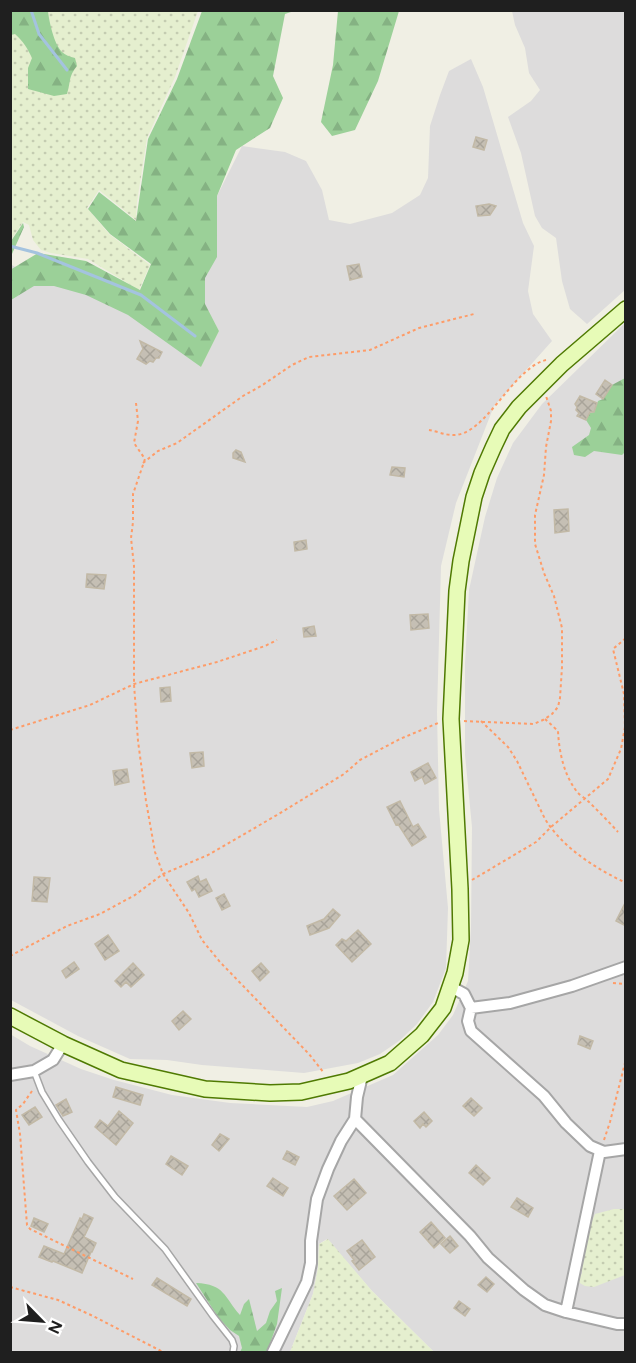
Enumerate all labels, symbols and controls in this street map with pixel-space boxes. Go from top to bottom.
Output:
north arrow [12,1291,72,1351]
text: N [44,1318,66,1337]

